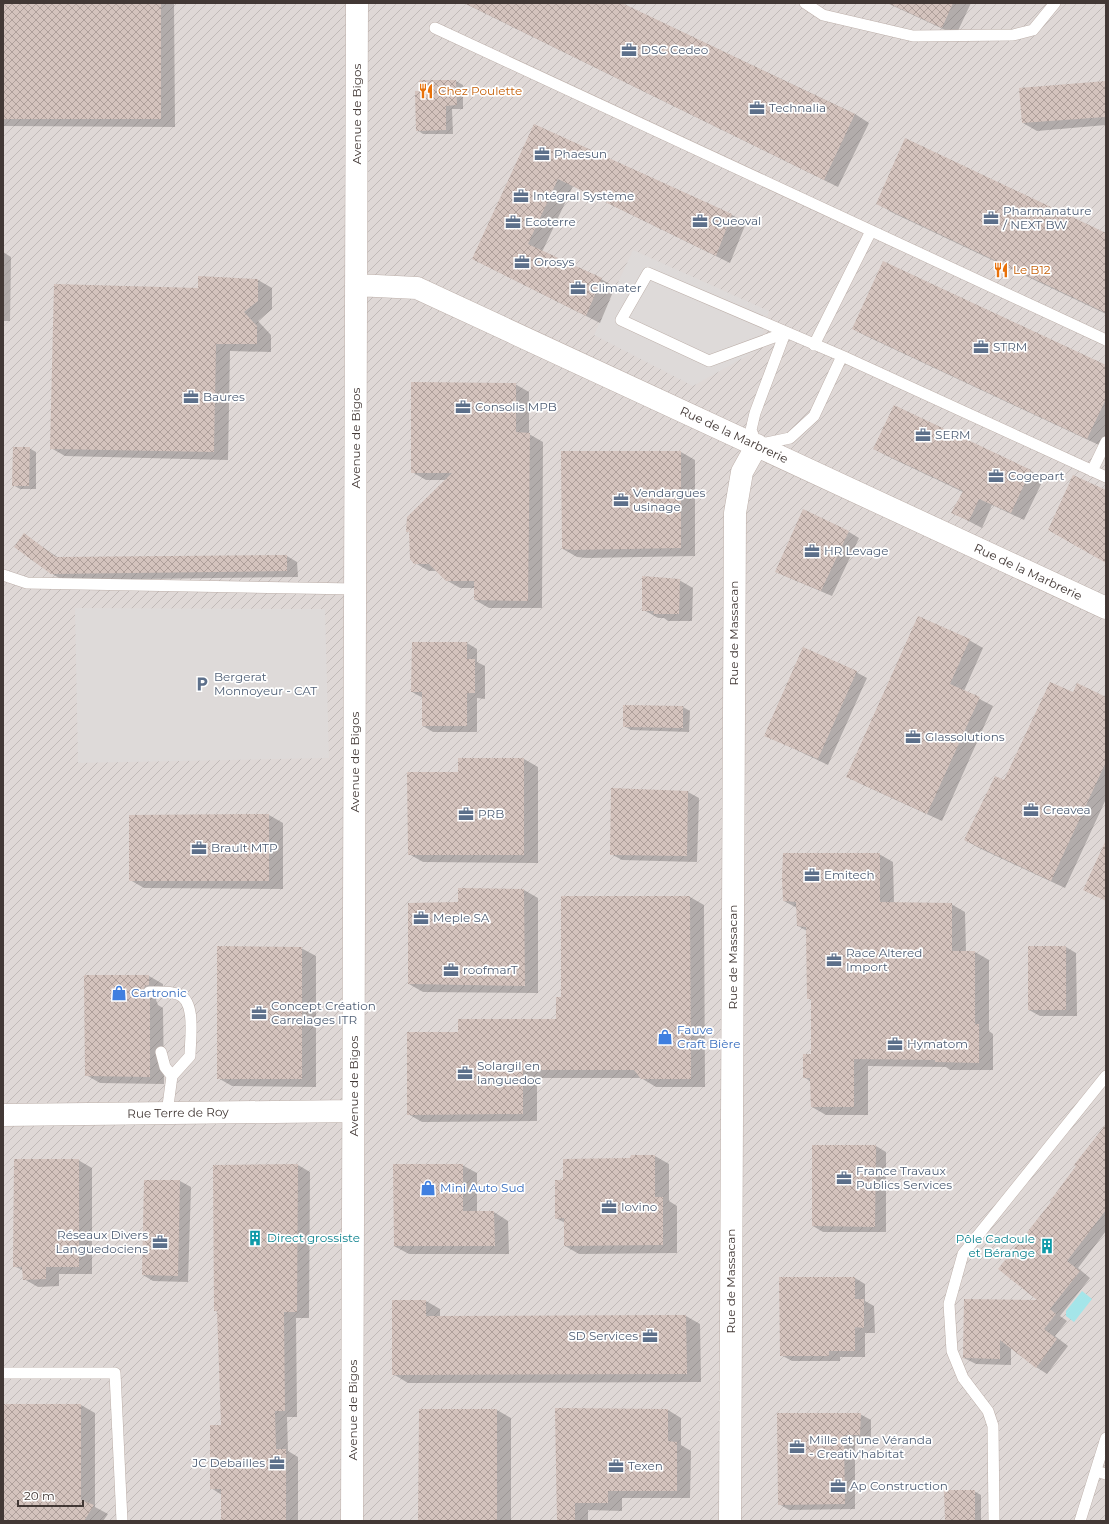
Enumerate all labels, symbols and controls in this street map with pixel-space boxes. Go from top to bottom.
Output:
office icon: DSC Cedeo [620,41,638,59]
place label: DSC Cedeo [641,42,708,57]
street label: Avenue de Bigos [349,63,364,164]
restaurant icon: Chez Poulette [417,82,435,100]
place label: Chez Poulette [438,83,522,98]
office icon: Technalia [748,99,766,117]
place label: Technalia [769,100,826,115]
office icon: Phaesun [533,145,551,163]
place label: Phaesun [554,146,607,161]
office icon: Intégral Système [512,187,530,205]
place label: Intégral Système [533,188,634,203]
place label: Pharmanature / NEXT BW [1002,203,1091,232]
office icon: Pharmanature / NEXT BW [982,209,1000,227]
office icon: Queoval [691,212,709,230]
office icon: Ecoterre [504,213,522,231]
place label: Queoval [712,213,761,228]
place label: Ecoterre [525,214,576,229]
office icon: Orosys [513,253,531,271]
place label: Orosys [534,254,575,269]
restaurant icon: Le B12 [992,261,1010,279]
place label: Le B12 [1013,262,1051,277]
office icon: Climater [569,279,587,297]
place label: Climater [590,280,642,295]
office icon: STRM [972,338,990,356]
place label: STRM [993,339,1027,354]
street label: Avenue de Bigos [348,387,363,488]
office icon: Baures [182,388,200,406]
place label: Baures [203,389,245,404]
office icon: Consolis MPB [454,398,472,416]
place label: Consolis MPB [475,399,557,414]
street label: Rue de la Marbrerie [678,403,791,466]
office icon: SERM [914,426,932,444]
place label: SERM [935,427,971,442]
office icon: Cogepart [987,467,1005,485]
place label: Cogepart [1008,468,1064,483]
place label: Vendargues usinage [633,485,705,514]
office icon: Vendargues usinage [612,491,630,509]
street label: Rue de la Marbrerie [972,540,1085,603]
office icon: HR Levage [803,542,821,560]
place label: HR Levage [824,543,889,558]
street label: Rue de Massacan [726,581,741,685]
place label: Bergerat Monnoyeur - CAT [214,669,317,698]
parking icon: Bergerat Monnoyeur - CAT [193,675,211,693]
street label: Avenue de Bigos [347,711,362,812]
office icon: Glassolutions [904,728,922,746]
place label: Glassolutions [925,729,1005,744]
office icon: Creavea [1022,801,1040,819]
place label: Creavea [1043,802,1091,817]
office icon: PRB [457,805,475,823]
place label: PRB [478,806,504,821]
office icon: Brault MTP [190,839,208,857]
place label: Brault MTP [211,840,278,855]
office icon: Emitech [803,866,821,884]
place label: Emitech [824,867,875,882]
street label: Rue de Massacan [725,905,740,1009]
office icon: Meple SA [412,909,430,927]
place label: Meple SA [433,910,490,925]
place label: Race Altered Import [846,945,922,974]
office icon: Race Altered Import [825,951,843,969]
office icon: roofmarT [442,961,460,979]
place label: roofmarT [463,962,518,977]
shop icon: Cartronic [110,984,128,1002]
place label: Cartronic [131,985,187,1000]
place label: Concept Création Carrelages ITR [271,998,376,1027]
office icon: Concept Création Carrelages ITR [250,1004,268,1022]
place label: Fauve Craft Bière [677,1022,740,1051]
shop icon: Fauve Craft Bière [656,1028,674,1046]
street label: Avenue de Bigos [346,1035,361,1136]
office icon: Hymatom [886,1035,904,1053]
place label: Hymatom [907,1036,968,1051]
place label: Solargil en languedoc [477,1058,542,1087]
office icon: Solargil en languedoc [456,1064,474,1082]
street label: Rue Terre de Roy [127,1104,229,1121]
place label: France Travaux Publics Services [856,1163,952,1192]
office icon: France Travaux Publics Services [835,1169,853,1187]
shop icon: Mini Auto Sud [419,1179,437,1197]
place label: Mini Auto Sud [440,1180,525,1195]
office icon: Iovino [600,1198,618,1216]
place label: Iovino [621,1199,657,1214]
place label: Réseaux Divers Languedociens [55,1227,148,1256]
building icon: Direct grossiste [246,1229,264,1247]
street label: Rue de Massacan [723,1229,738,1333]
place label: Direct grossiste [267,1230,360,1245]
place label: Pôle Cadoule et Bérange [956,1231,1035,1260]
office icon: Réseaux Divers Languedociens [151,1233,169,1251]
building icon: Pôle Cadoule et Bérange [1038,1237,1056,1255]
office icon: SD Services [641,1327,659,1345]
place label: SD Services [568,1328,638,1343]
street label: Avenue de Bigos [345,1359,360,1460]
place label: Mille et une Véranda - Creativ'habitat [809,1432,932,1461]
office icon: Mille et une Véranda - Creativ'habitat [788,1438,806,1456]
office icon: JC Debailles [268,1454,286,1472]
place label: JC Debailles [191,1455,265,1470]
office icon: Texen [607,1457,625,1475]
place label: Texen [628,1458,663,1473]
office icon: Ap Construction [829,1477,847,1495]
place label: Ap Construction [850,1478,948,1493]
scale bar [18,1482,83,1508]
text: 20 m [24,1488,55,1503]

